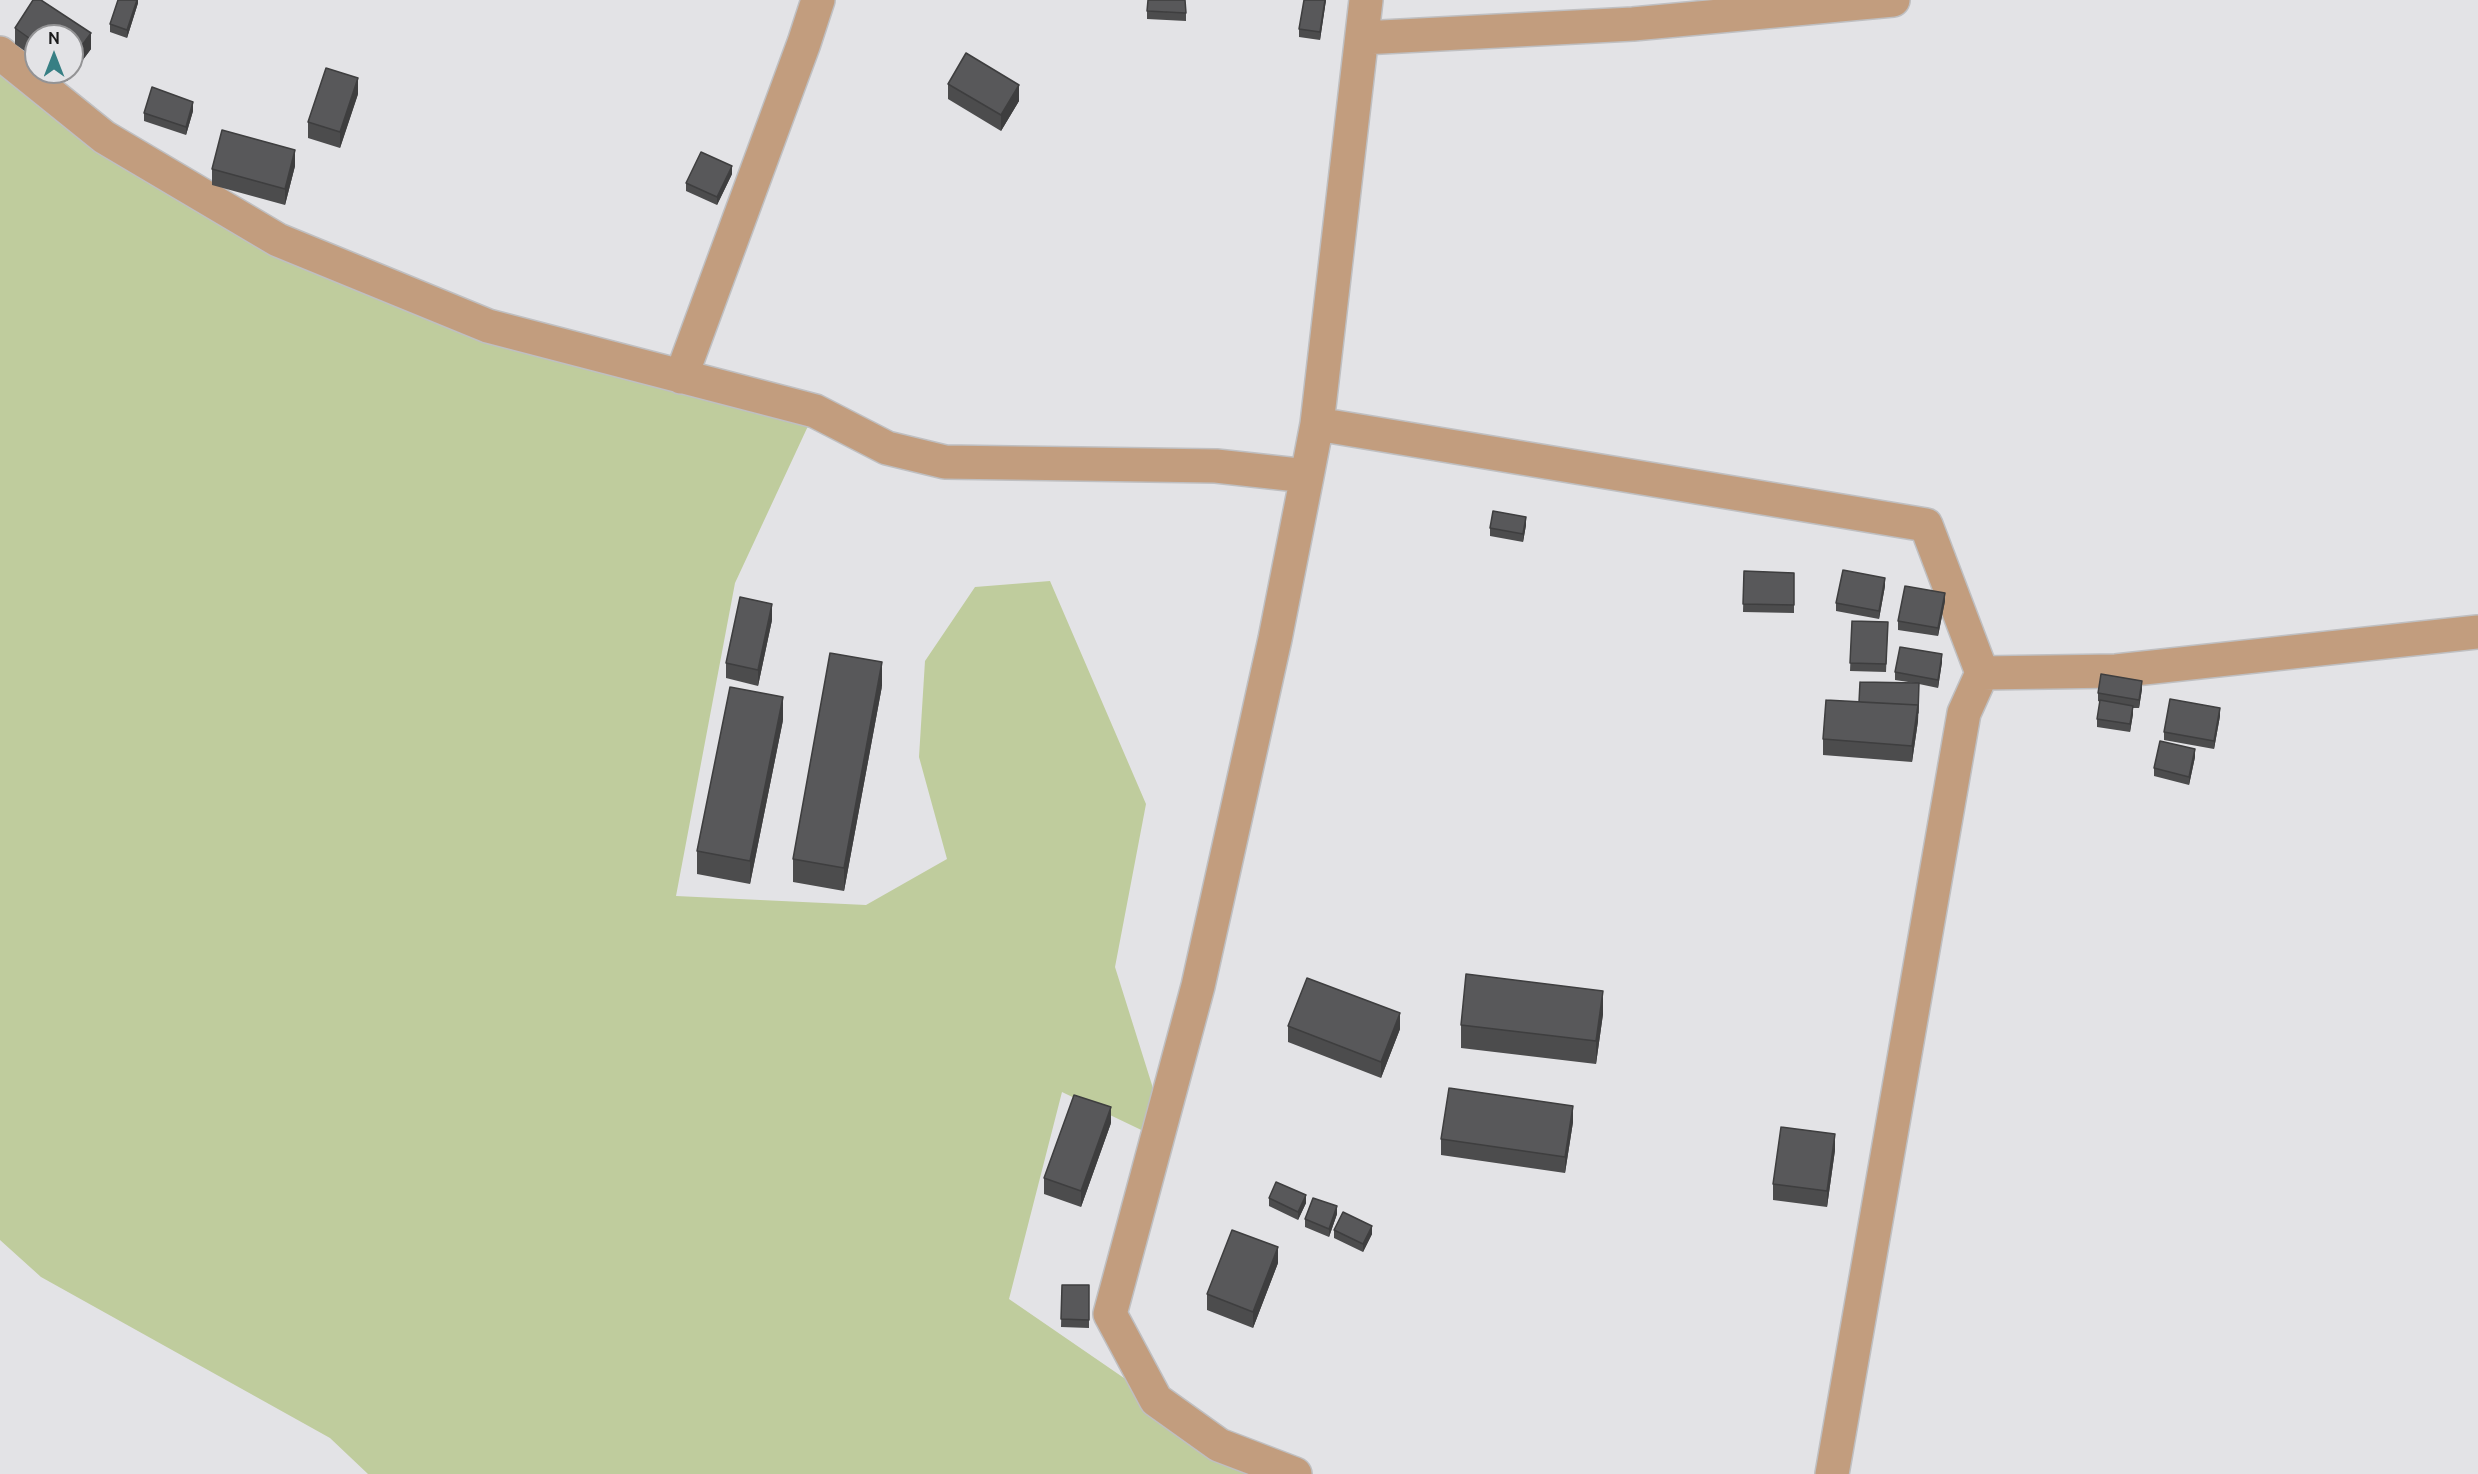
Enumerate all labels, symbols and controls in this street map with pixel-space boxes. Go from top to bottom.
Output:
north arrow [24,24,84,84]
text: N [48,29,60,47]

